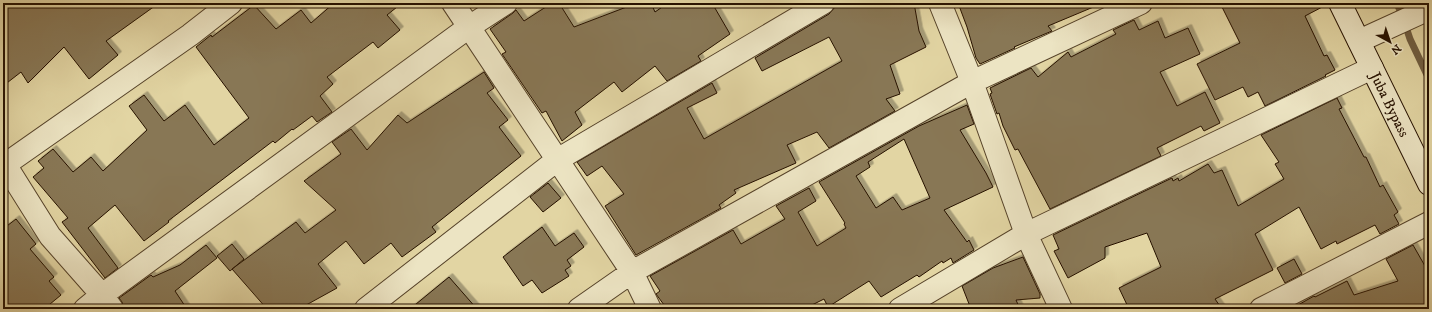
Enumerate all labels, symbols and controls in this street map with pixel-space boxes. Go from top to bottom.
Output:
north arrow [1370,22,1410,62]
text: N [1388,41,1404,57]
street label: Juba Bypass [1365,67,1413,140]

